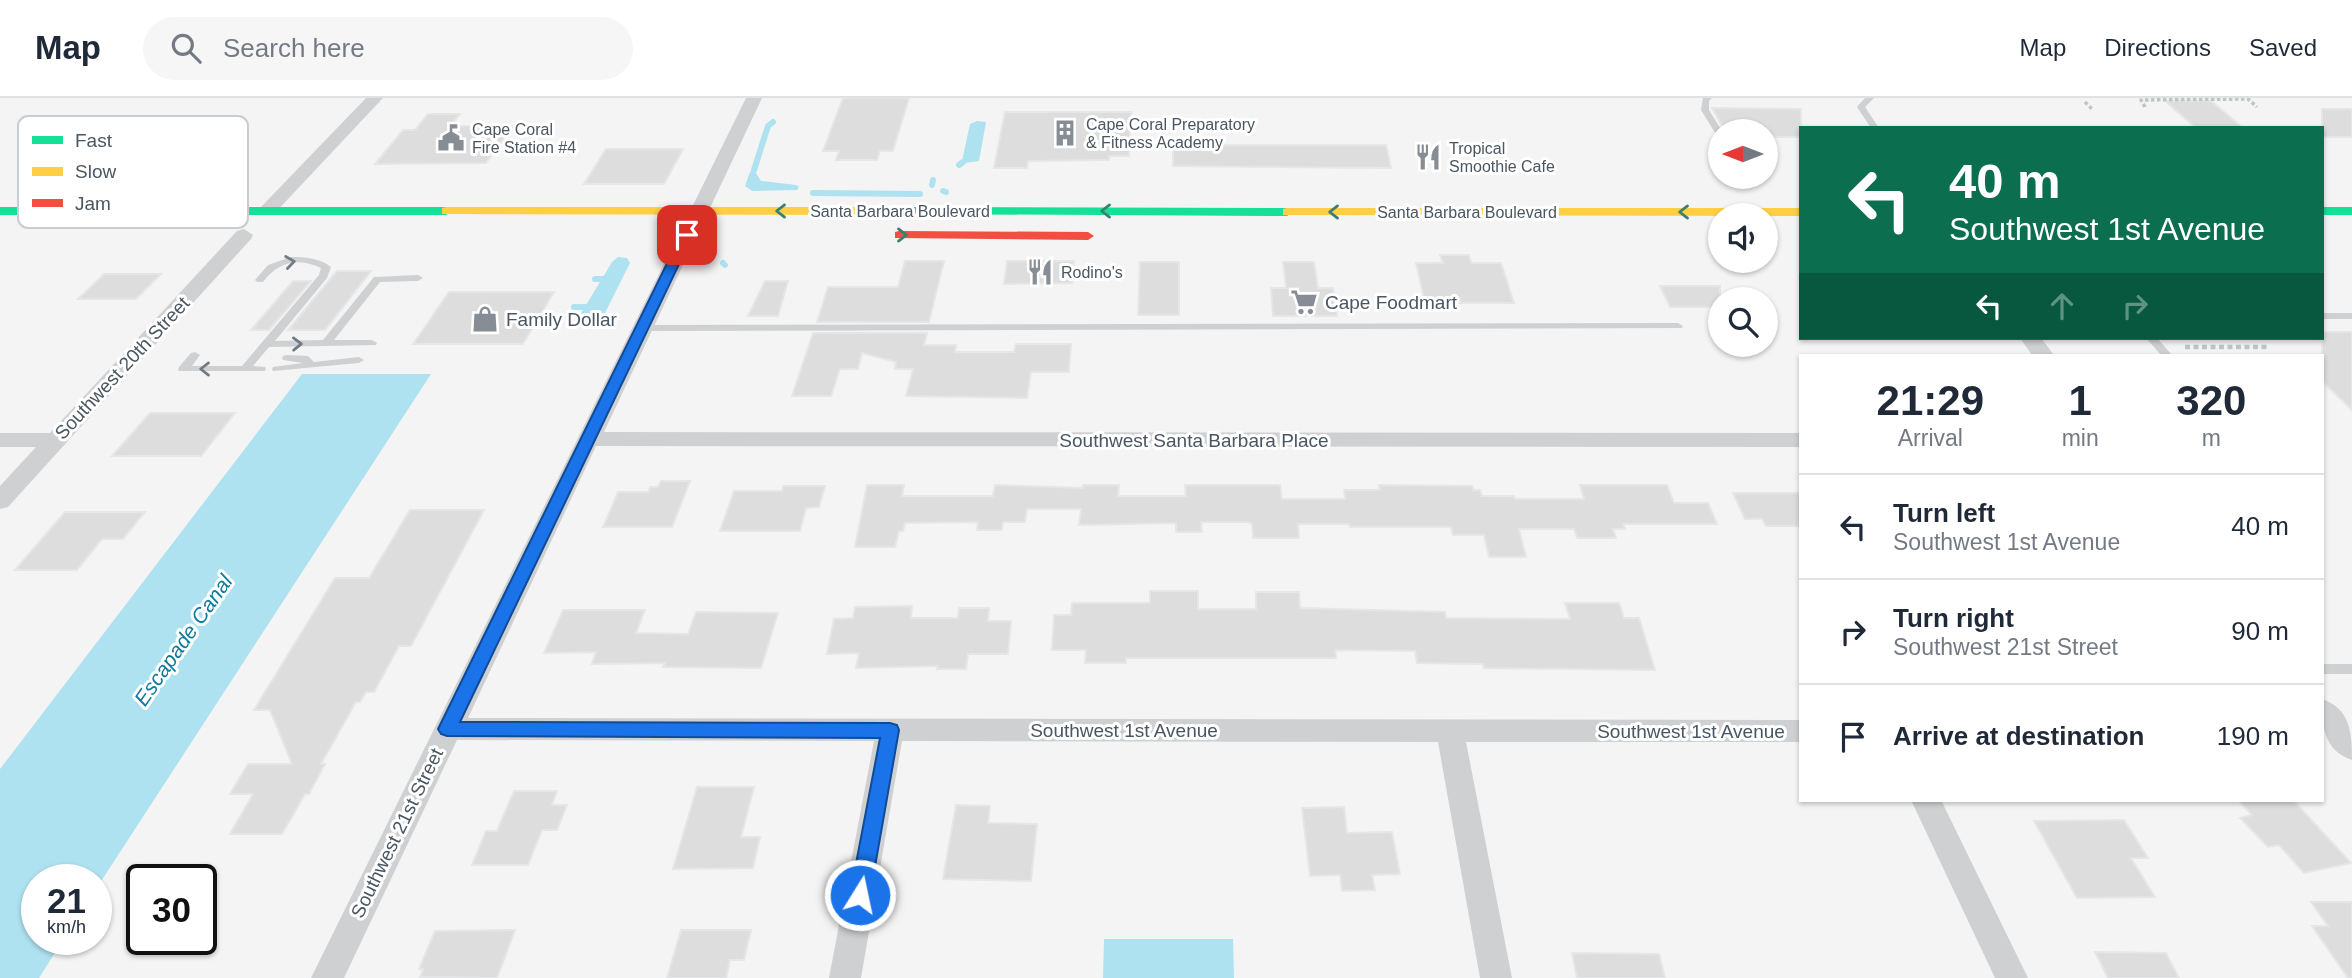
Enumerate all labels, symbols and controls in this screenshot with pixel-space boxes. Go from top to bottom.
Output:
search box [143,17,633,80]
text: Map [35,29,101,66]
icon: search [167,29,205,67]
text: Search here [223,33,365,63]
text: Map [2020,34,2066,61]
text: Directions [2104,34,2211,61]
text: Saved [2249,34,2317,61]
legend [18,116,248,228]
place label: Cape Coral Preparatory & Fitness Academy [1086,116,1255,151]
building icon: Cape Coral Preparatory & Fitness Academy [1050,118,1080,148]
north arrow [1708,119,1778,189]
map controls [1708,119,1778,357]
place label: Cape Coral Fire Station #4 [472,121,576,156]
public building icon: Cape Coral Fire Station #4 [436,123,466,153]
text: Fast [75,130,113,151]
place label: Tropical Smoothie Cafe [1449,140,1555,175]
restaurant icon: Tropical Smoothie Cafe [1413,142,1443,172]
icon: left [1834,154,1925,245]
text: 40 m [1949,154,2061,208]
text: Slow [75,161,116,182]
text: Jam [75,193,111,214]
one-way arrow [775,203,785,219]
street label: Santa Barbara Boulevard [810,203,990,220]
one-way arrow [1100,203,1111,219]
button: sound [1708,203,1778,273]
one-way arrow [1328,204,1338,220]
street label: Santa Barbara Boulevard [1377,204,1557,221]
one-way arrow [1678,204,1688,220]
pin [657,205,717,265]
text: Southwest 1st Avenue [1949,211,2265,247]
icon: arrive [668,216,706,254]
one-way arrow [897,227,908,243]
one-way arrow [284,255,296,270]
restaurant icon: Rodino's [1025,257,1055,287]
place label: Rodino's [1061,264,1123,281]
supermarket icon: Cape Foodmart [1289,287,1319,317]
button: search [1708,287,1778,357]
icon: left [1970,287,2008,325]
icon: ahead [2043,287,2081,325]
icon: right [2116,287,2154,325]
street label: Southwest 20th Street [51,292,194,444]
place label: Cape Foodmart [1325,292,1458,313]
shop icon: Family Dollar [470,304,500,334]
place label: Family Dollar [506,309,618,330]
one-way arrow [292,336,302,352]
one-way arrow [199,361,210,377]
text: 21:29 [1877,377,1984,424]
text: 1 [2068,377,2092,424]
text: 320 [2176,377,2246,424]
text: Arrival [1898,425,1963,451]
text: min [2062,425,2099,451]
text: m [2202,425,2221,451]
street label: Southwest Santa Barbara Place [1059,430,1329,451]
text: Turn left [1893,498,1995,528]
icon: left [1834,508,1872,546]
text: 40 m [2231,511,2289,541]
text: Southwest 1st Avenue [1893,529,2120,555]
water label: Escapade Canal [129,569,237,710]
text: Turn right [1893,603,2014,633]
icon: right [1834,613,1872,651]
text: 90 m [2231,616,2289,646]
text: Southwest 21st Street [1893,634,2118,660]
icon: arrive [1834,718,1872,756]
street label: Southwest 1st Avenue [1030,720,1218,741]
street label: Southwest 1st Avenue [1597,721,1785,742]
text: Arrive at destination [1893,721,2144,751]
text: 190 m [2217,721,2289,751]
street label: Southwest 21st Street [347,744,447,921]
position arrow [823,858,897,932]
speed limit sign: 30 [126,864,217,955]
text: 21 [47,881,86,920]
text: km/h [47,917,86,937]

